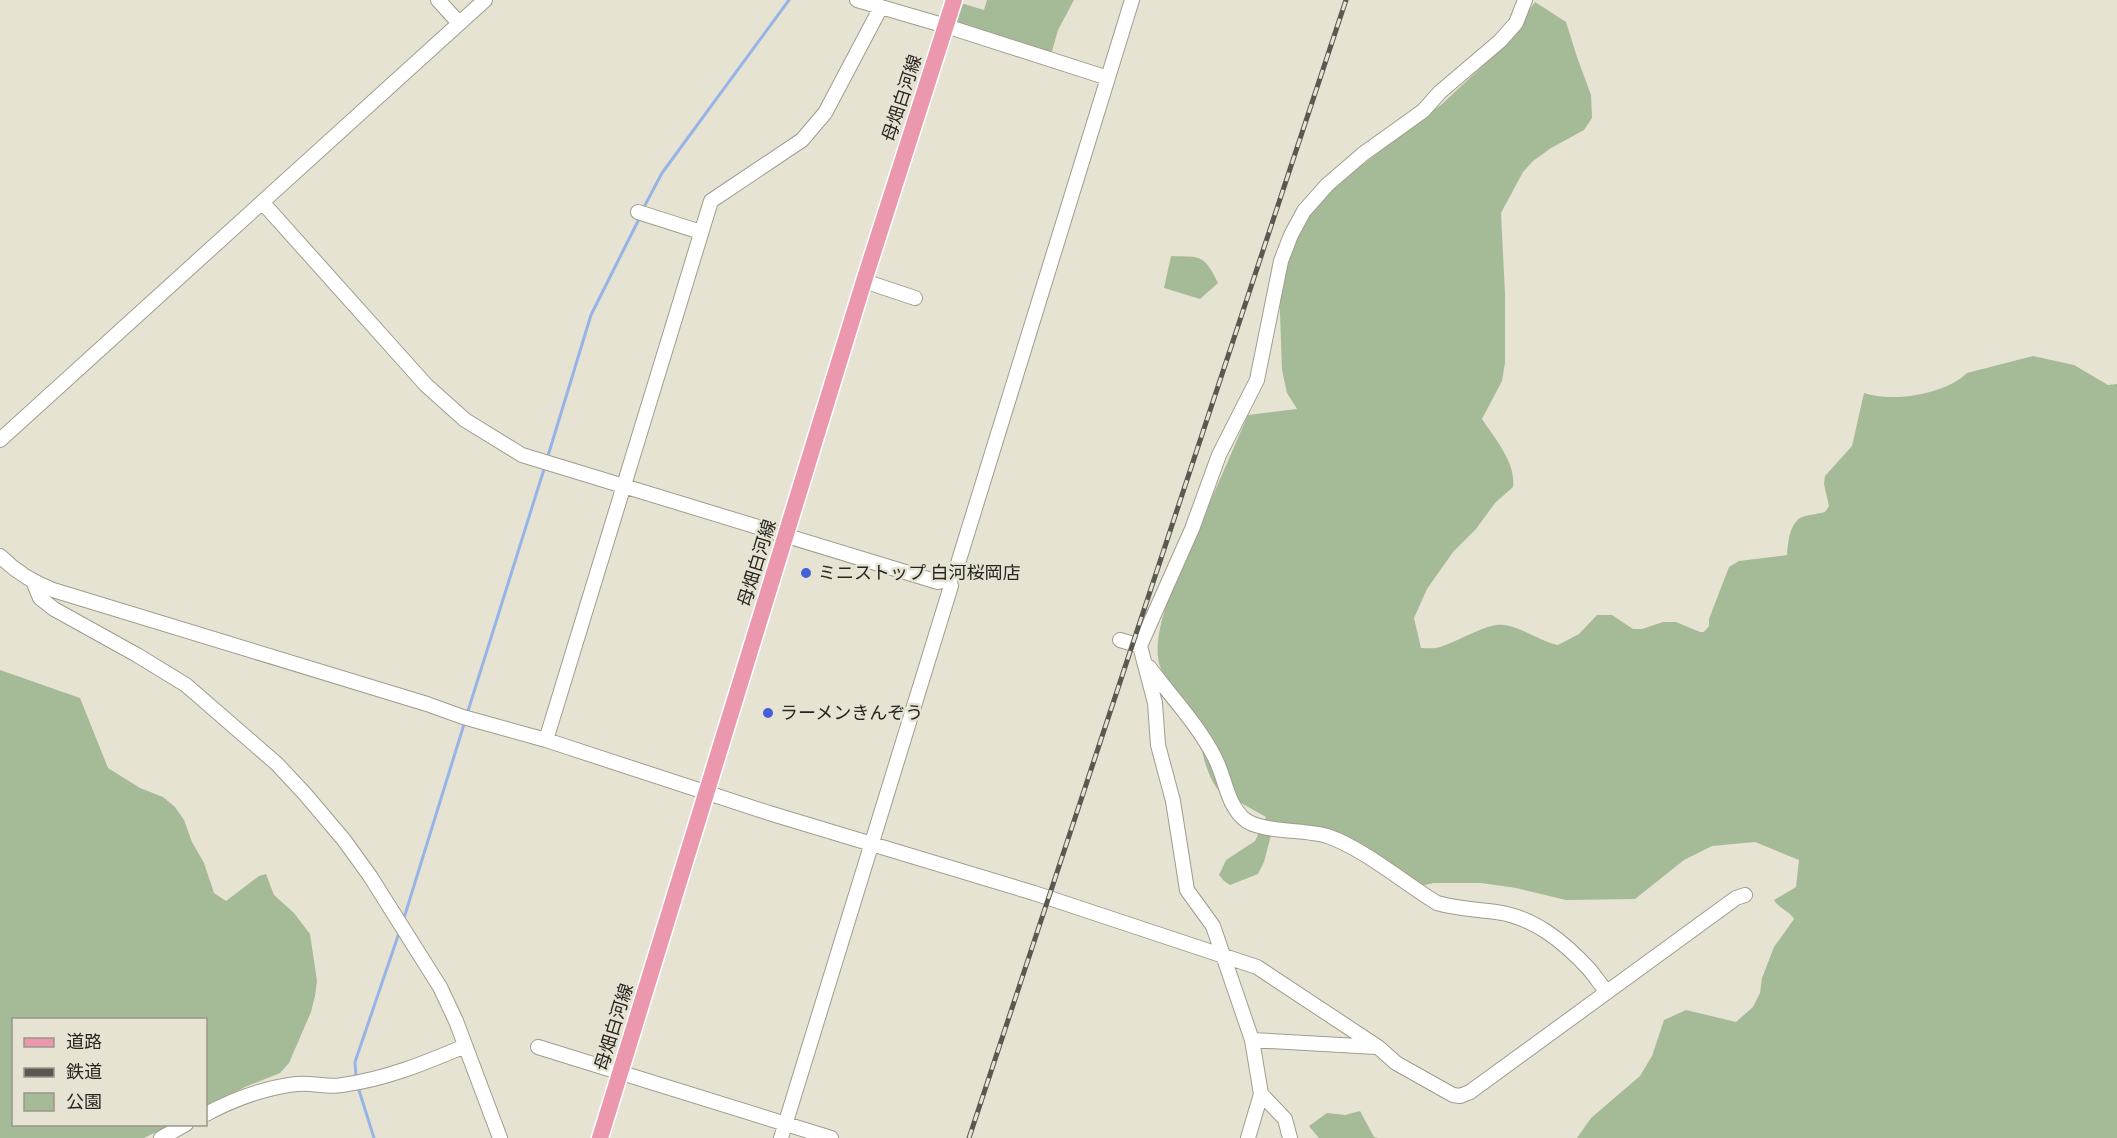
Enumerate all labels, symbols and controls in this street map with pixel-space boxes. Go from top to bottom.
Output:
street label: 母畑白河線 [878,52,926,144]
street label: 母畑白河線 [733,517,781,609]
place label: ミニストップ 白河桜岡店 [818,562,1020,584]
marker: ミニストップ 白河桜岡店 [799,566,813,580]
place label: ラーメンきんぞう [780,702,923,724]
marker: ラーメンきんぞう [761,706,775,720]
street label: 母畑白河線 [590,981,638,1073]
legend [12,1018,207,1126]
text: 道路 [66,1031,102,1053]
text: 鉄道 [66,1061,102,1083]
text: 公園 [66,1091,102,1113]

